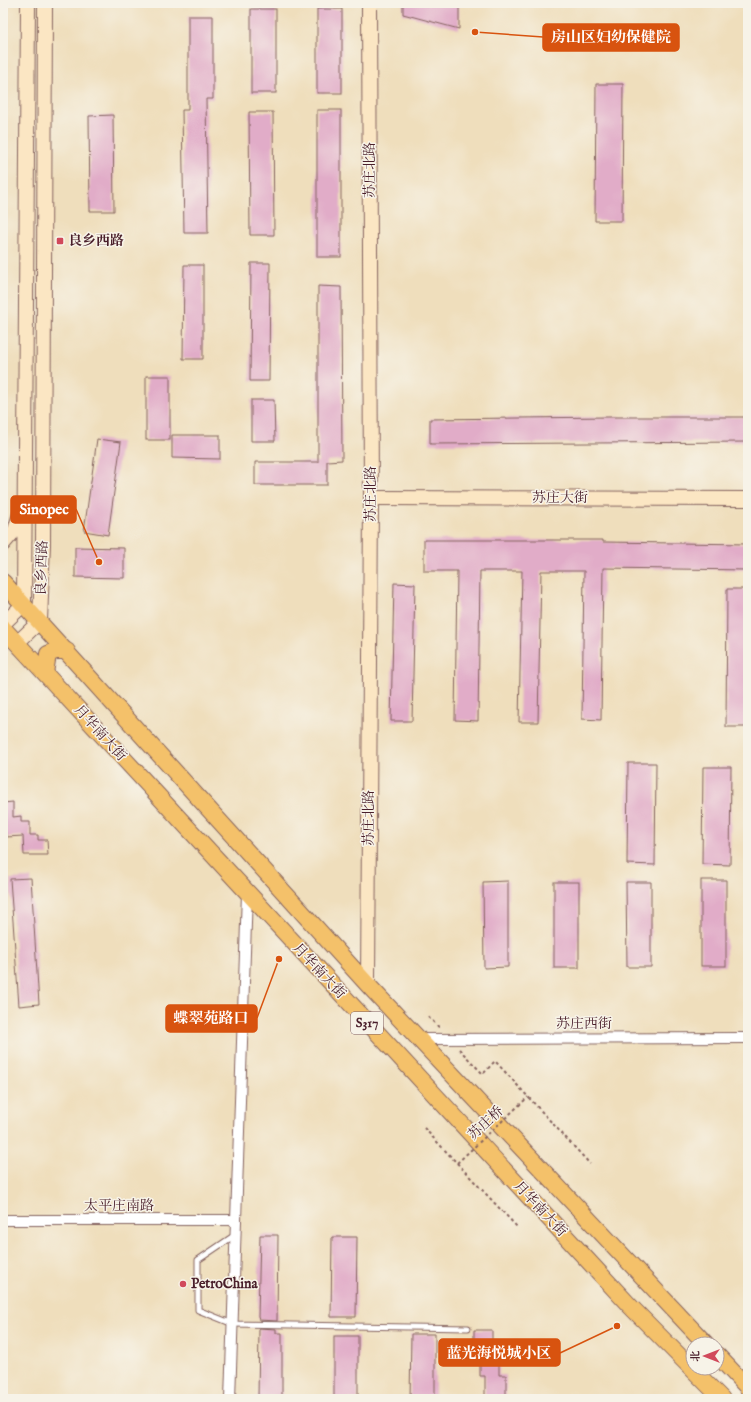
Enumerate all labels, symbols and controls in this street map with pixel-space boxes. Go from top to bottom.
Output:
callout: 房山区妇幼保健院 [543,24,679,51]
text: 房山区妇幼保健院 [551,28,671,47]
street label: 苏庄北路 [361,142,379,198]
place label: 良乡西路 [68,232,124,250]
marker: 良乡西路 [55,236,65,246]
street label: 苏庄北路 [362,466,380,522]
street label: 苏庄大街 [532,489,588,507]
callout: Sinopec [11,496,76,523]
text: Sinopec [19,500,69,519]
street label: 良乡西路 [32,540,52,596]
street label: 月华南大街 [70,701,130,765]
street label: 苏庄北路 [360,790,378,846]
street label: 月华南大街 [289,939,349,1003]
callout: 蝶翠苑路口 [166,1005,257,1032]
text: 蝶翠苑路口 [173,1009,249,1028]
road number: S317 [351,1012,383,1034]
street label: 苏庄西街 [556,1015,612,1033]
street label: 苏庄桥 [465,1102,507,1144]
street label: 月华南大街 [510,1177,570,1241]
street label: 太平庄南路 [84,1197,154,1215]
place label: PetroChina [191,1275,258,1293]
marker: PetroChina [178,1279,188,1289]
north arrow [685,1336,725,1376]
callout: 蓝光海悦城小区 [439,1339,560,1366]
text: 蓝光海悦城小区 [446,1344,552,1363]
text: 北 [689,1351,703,1362]

